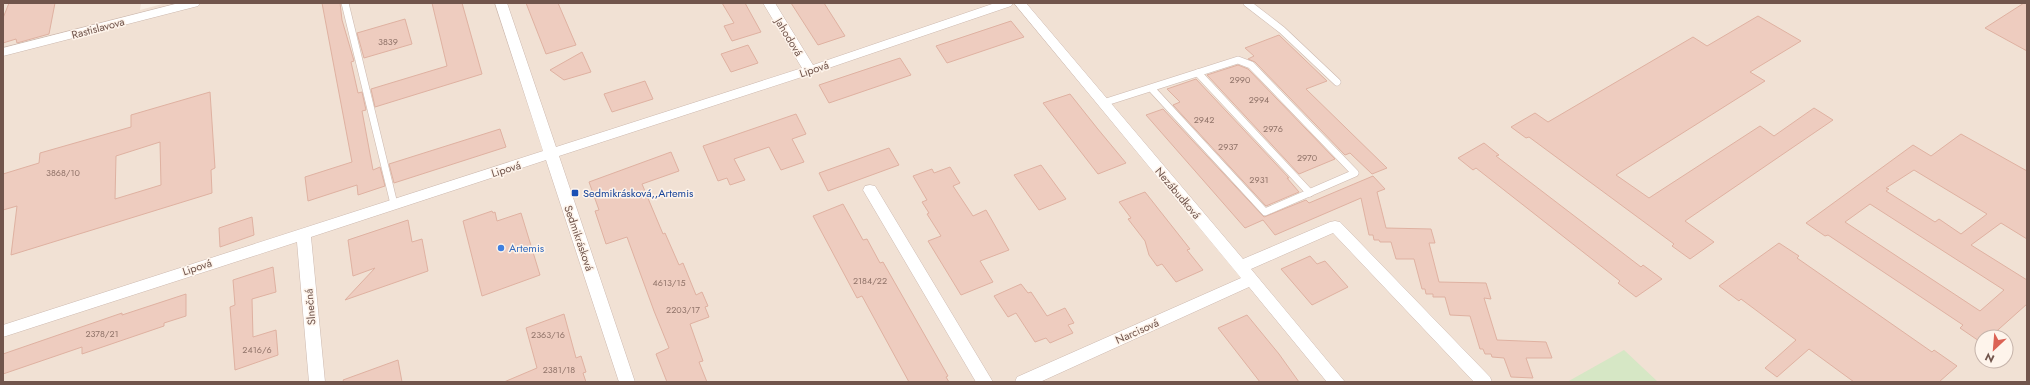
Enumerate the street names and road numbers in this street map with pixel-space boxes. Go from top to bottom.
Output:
street label: Rastislavova [70,13,126,43]
street label: Jahodová [770,13,807,59]
street label: Lipová [797,57,831,81]
street label: Lipová [489,157,523,181]
street label: Nezábudková [1151,164,1205,222]
street label: Sedmikrásková [560,203,598,273]
street label: Lipová [180,255,214,279]
street label: Slnečná [300,288,320,326]
street label: Narcisová [1113,314,1161,348]

